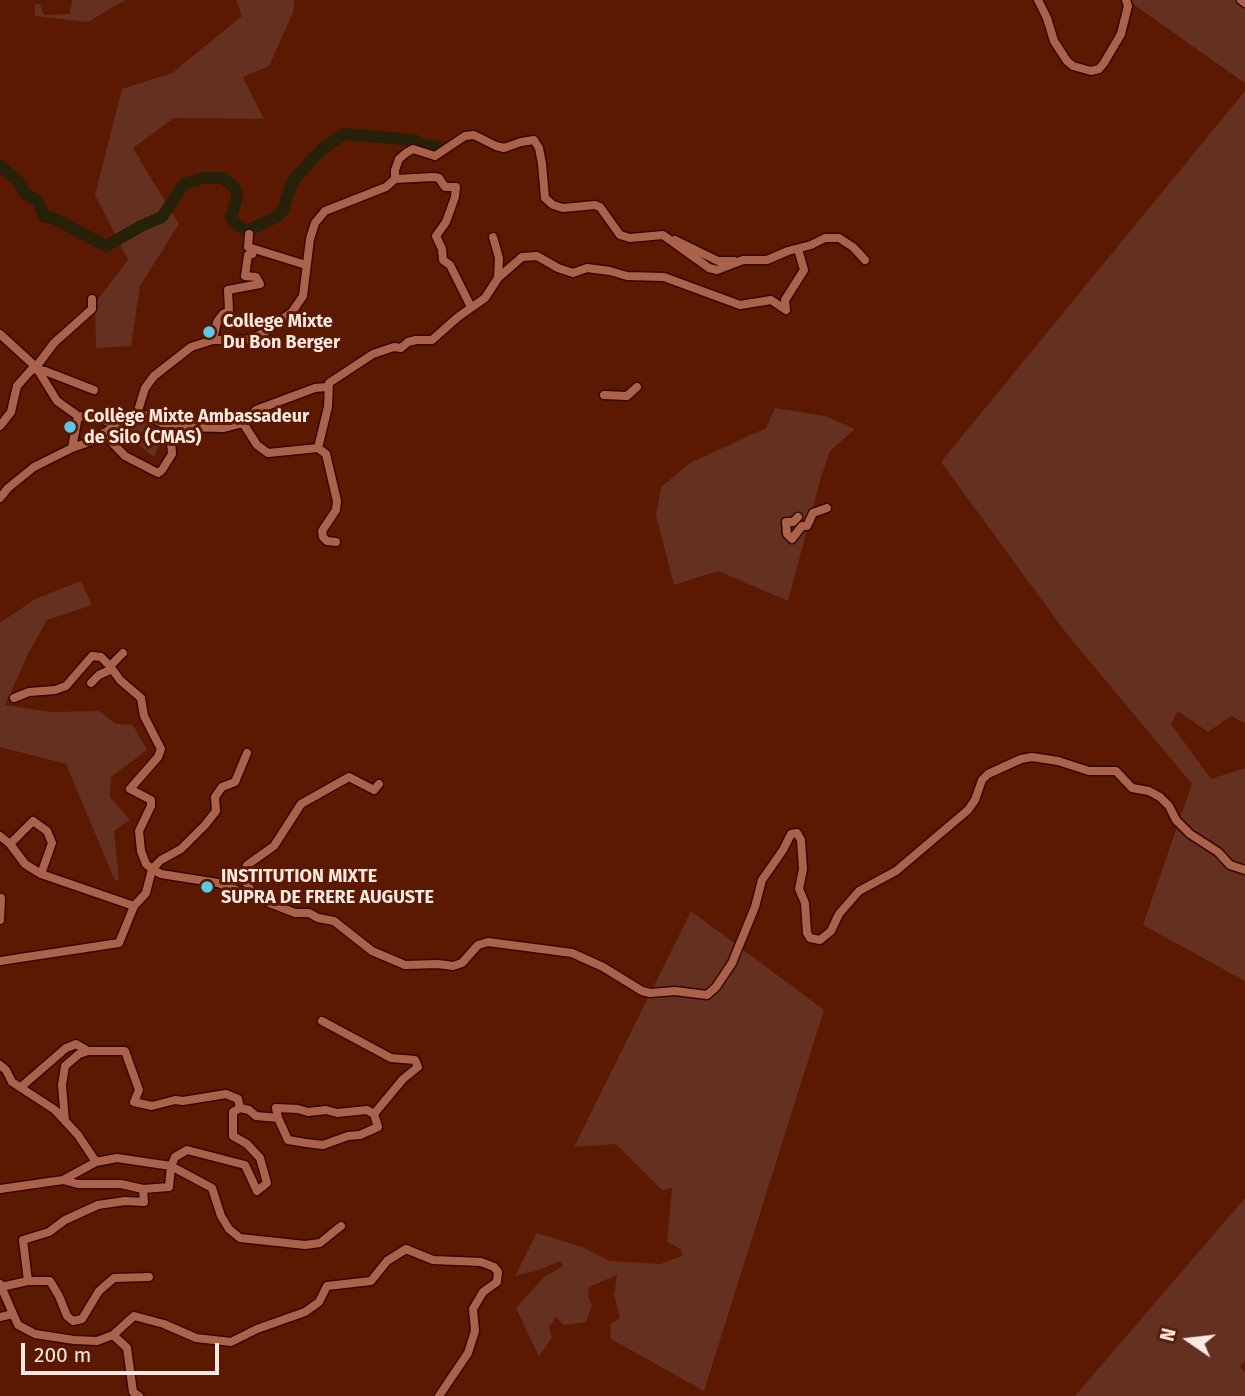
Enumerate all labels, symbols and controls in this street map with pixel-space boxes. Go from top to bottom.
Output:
place label: College Mixte Du Bon Berger [223,311,340,354]
marker: College Mixte Du Bon Berger [201,324,217,340]
place label: Collège Mixte Ambassadeur de Silo (CMAS) [84,406,309,448]
marker: Collège Mixte Ambassadeur de Silo (CMAS) [62,419,78,435]
place label: INSTITUTION MIXTE SUPRA DE FRERE AUGUSTE [221,866,434,908]
marker: INSTITUTION MIXTE SUPRA DE FRERE AUGUSTE [199,879,215,895]
north arrow [1154,1305,1224,1375]
text: N [1155,1326,1181,1344]
scale bar [24,1330,222,1374]
text: 200 m [34,1342,91,1368]

